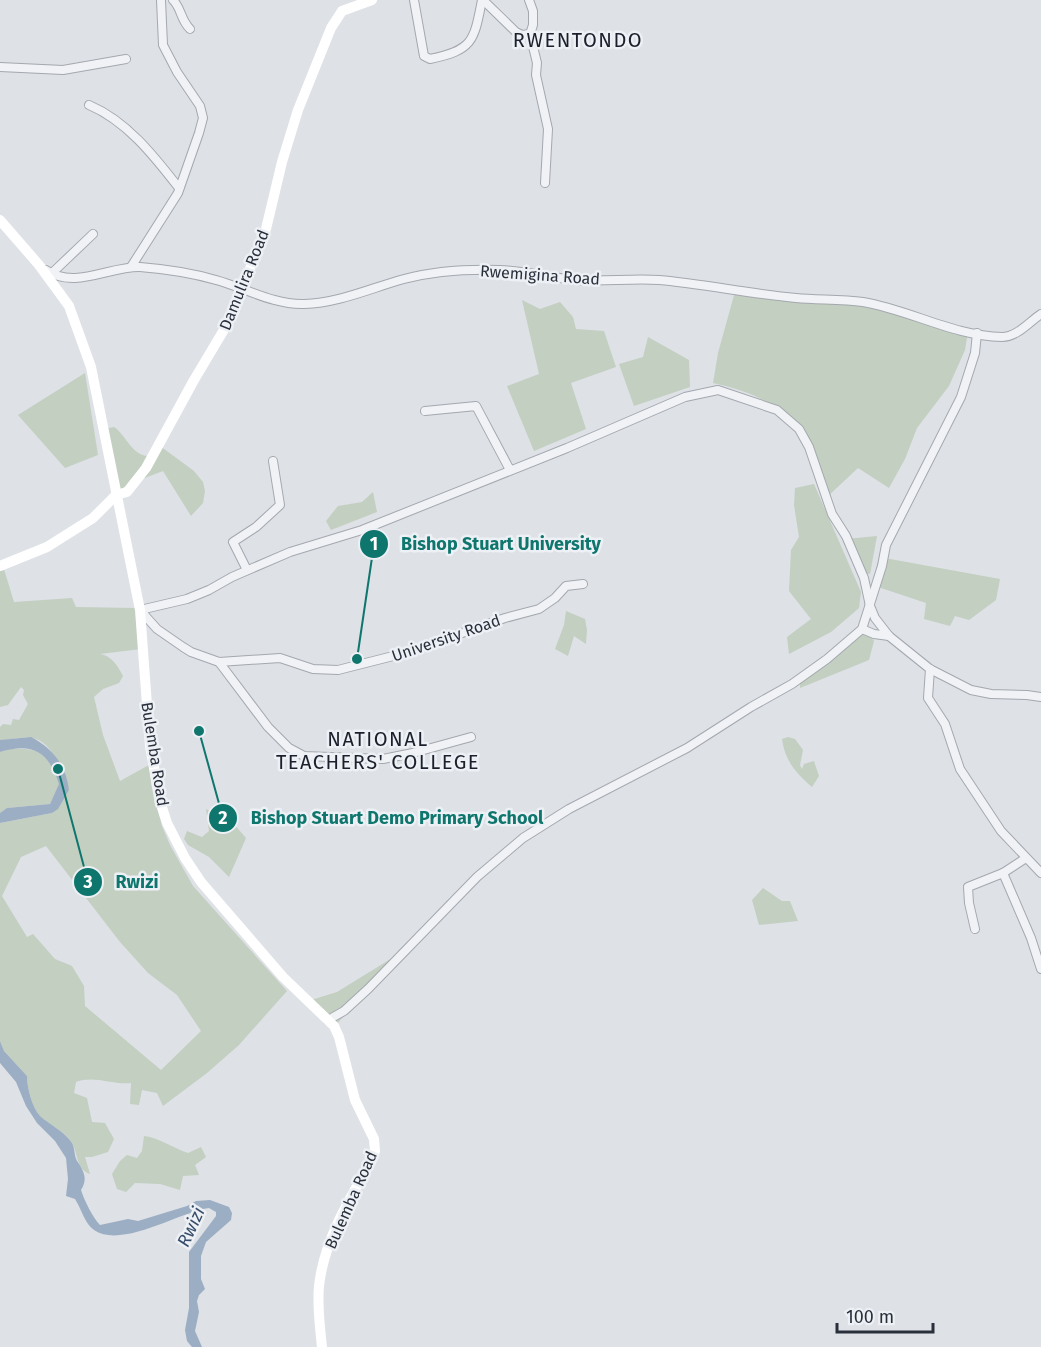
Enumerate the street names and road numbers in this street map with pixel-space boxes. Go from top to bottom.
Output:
street label: Damulira Road [215,227,273,333]
street label: Rwemigina Road [479,261,601,289]
street label: University Road [389,611,503,665]
street label: Bulemba Road [137,701,173,807]
street label: Bulemba Road [321,1148,381,1252]

